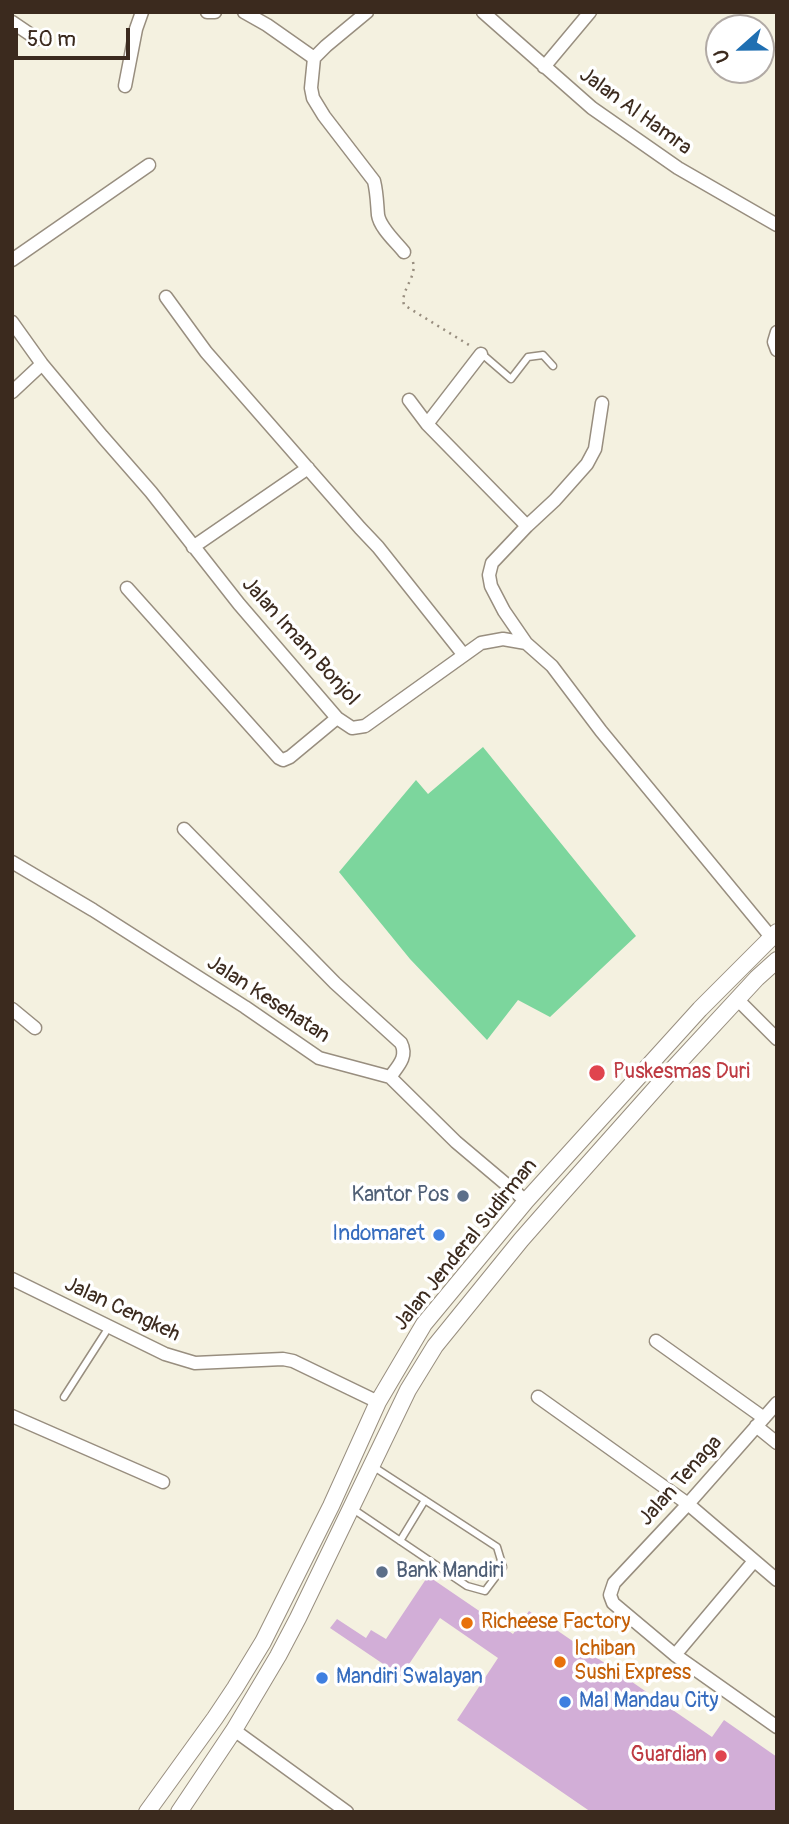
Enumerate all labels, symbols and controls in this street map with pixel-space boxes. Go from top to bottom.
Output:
scale bar [18,14,133,58]
north arrow [705,14,775,84]
text: 50 m [27,26,76,53]
text: U [709,46,736,66]
street label: Jalan Al Hamra [574,63,696,161]
street label: Jalan Imam Bonjol [236,573,364,711]
street label: Jalan Kesehatan [202,951,334,1049]
place label: Puskesmas Duri [613,1060,750,1086]
marker: Puskesmas Duri [587,1063,607,1083]
street label: Jalan Jenderal Sudirman [389,1154,543,1336]
place label: Kantor Pos [351,1183,449,1209]
marker: Kantor Pos [455,1188,471,1204]
place label: Indomaret [332,1222,425,1248]
marker: Indomaret [431,1227,447,1243]
street label: Jalan Cengkeh [60,1272,184,1348]
street label: Jalan Tenaga [634,1431,728,1531]
place label: Bank Mandiri [396,1559,504,1585]
marker: Bank Mandiri [374,1564,390,1580]
place label: Richeese Factory [481,1610,630,1636]
marker: Richeese Factory [459,1615,475,1631]
place label: Ichiban Sushi Express [574,1637,691,1687]
marker: Ichiban Sushi Express [552,1654,568,1670]
place label: Mandiri Swalayan [336,1665,483,1691]
marker: Mandiri Swalayan [314,1670,330,1686]
place label: Mal Mandau City [579,1689,718,1715]
marker: Mal Mandau City [557,1694,573,1710]
place label: Guardian [631,1743,707,1769]
marker: Guardian [713,1748,729,1764]

